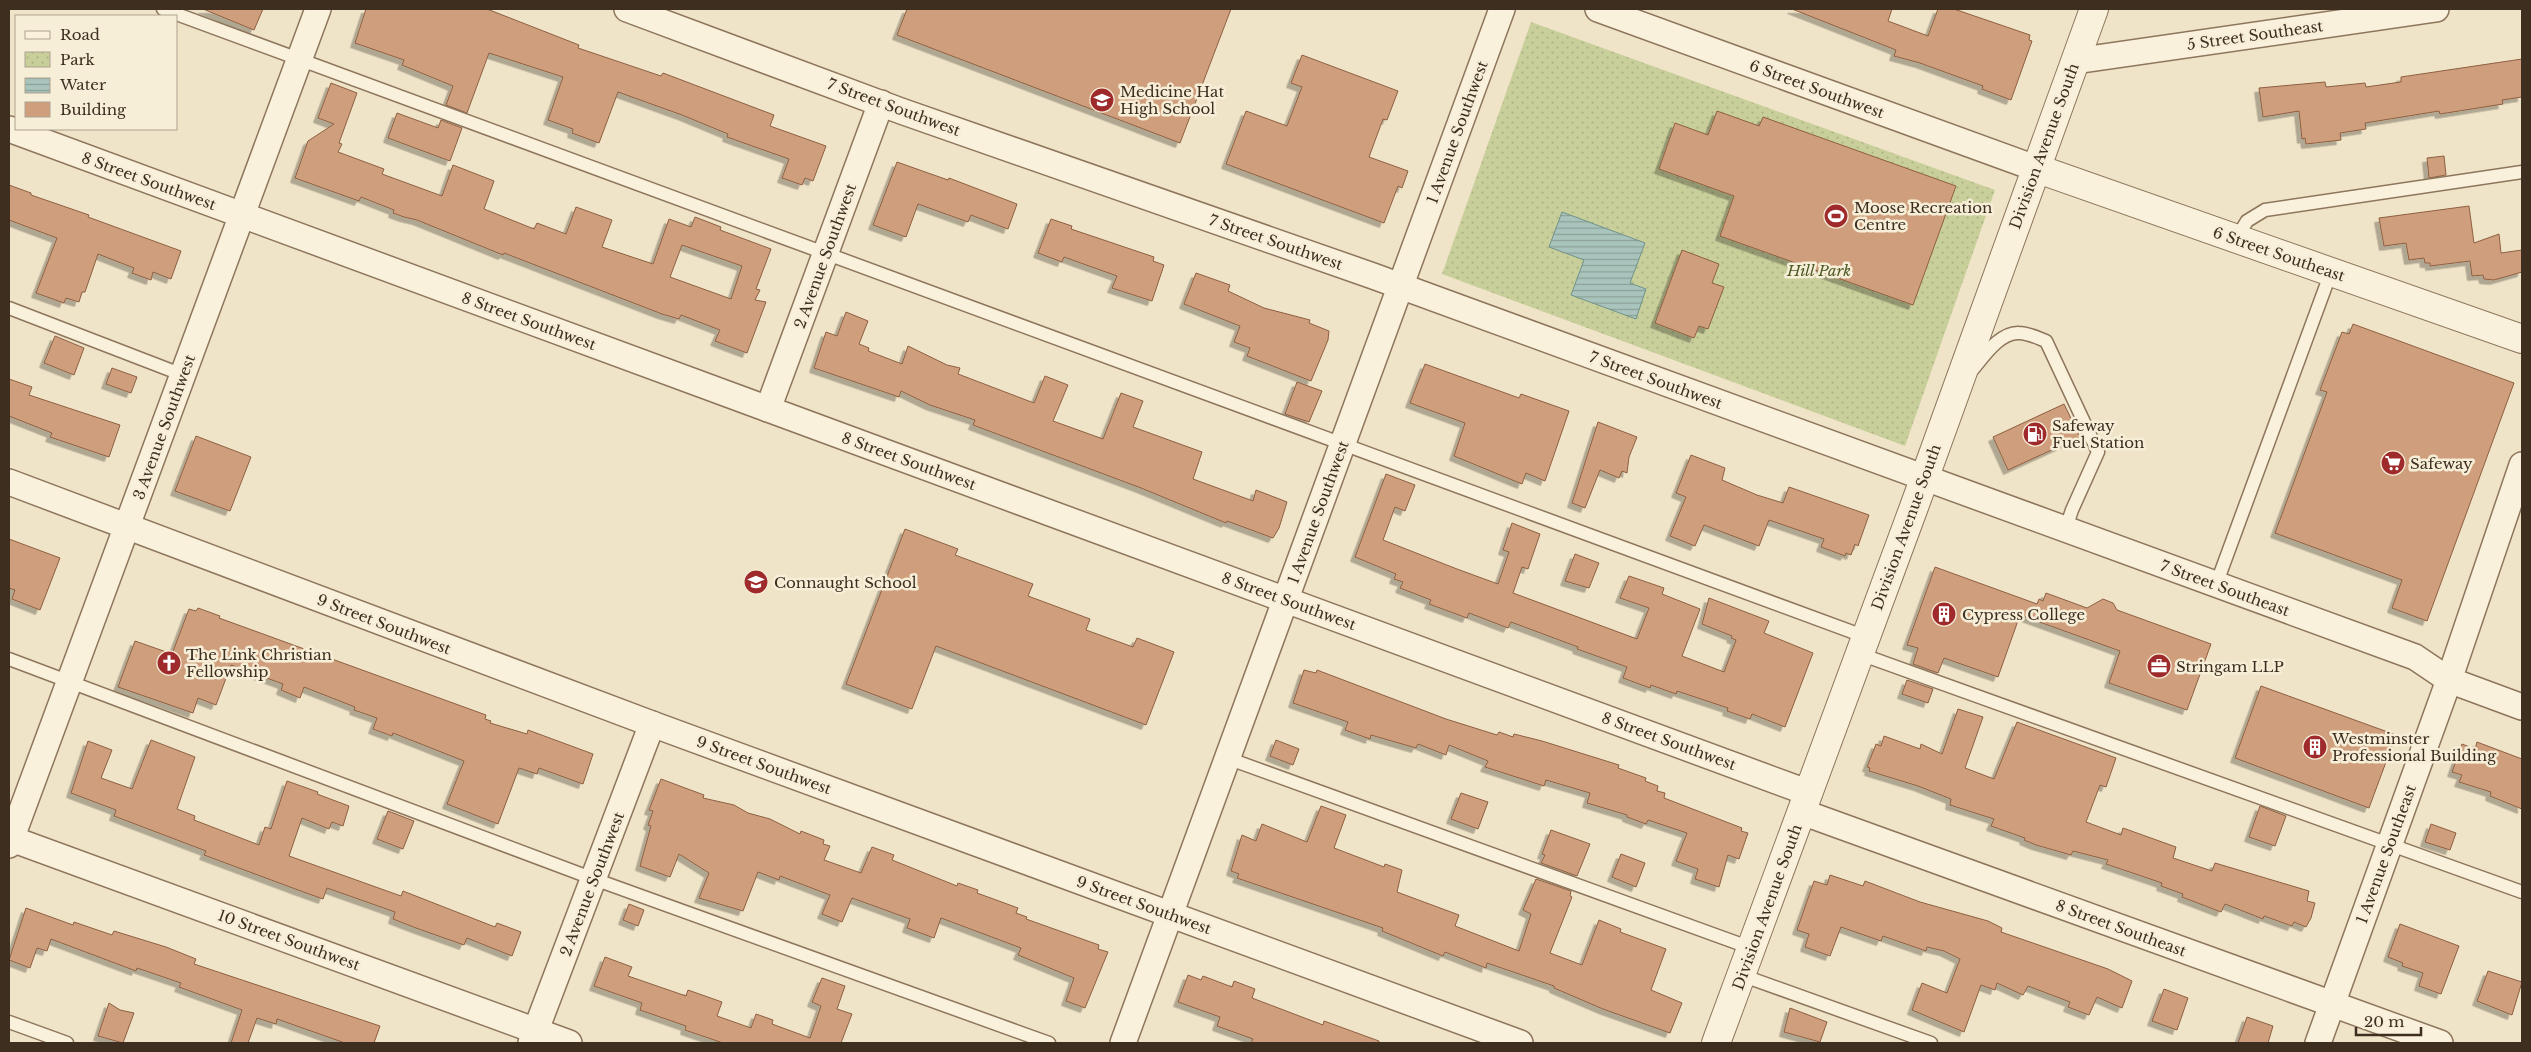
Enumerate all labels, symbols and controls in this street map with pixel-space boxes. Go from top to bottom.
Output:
legend [15,15,178,130]
street label: 5 Street Southeast [2186,16,2325,54]
text: Road [60,25,100,44]
text: Park [60,50,96,69]
street label: 6 Street Southwest [1747,56,1887,122]
street label: 1 Avenue Southwest [1422,58,1492,206]
street label: Division Avenue South [2005,60,2083,232]
street label: 7 Street Southwest [825,74,963,140]
text: Water [59,75,107,94]
place label: Medicine Hat High School [1120,82,1224,118]
school or university icon: Medicine Hat High School [1089,87,1115,113]
text: Building [60,100,127,119]
street label: 8 Street Southwest [79,148,219,214]
street label: 2 Avenue Southwest [790,180,860,331]
place label: Moose Recreation Centre [1854,198,1992,234]
sports icon: Moose Recreation Centre [1823,203,1849,229]
street label: 7 Street Southwest [1207,210,1346,274]
street label: 6 Street Southeast [2211,223,2348,286]
park label: Hill Park [1786,261,1851,280]
street label: 8 Street Southwest [459,288,599,354]
street label: 7 Street Southwest [1587,347,1725,413]
street label: 3 Avenue Southwest [129,351,199,502]
place label: Safeway Fuel Station [2052,416,2144,452]
fuel station icon: Safeway Fuel Station [2022,421,2048,447]
street label: 8 Street Southwest [839,428,979,494]
street label: 1 Avenue Southwest [1283,438,1353,586]
street label: Division Avenue South [1867,441,1945,613]
supermarket icon: Safeway [2380,450,2406,476]
place label: Safeway [2410,454,2473,473]
street label: 7 Street Southeast [2158,556,2293,620]
street label: 8 Street Southwest [1219,568,1359,634]
school or university icon: Connaught School [743,569,769,595]
place label: Connaught School [774,573,917,592]
street label: 9 Street Southwest [314,590,454,658]
building icon: Cypress College [1931,601,1957,627]
place label: Cypress College [1962,605,2085,624]
place label: The Link Christian Fellowship [186,645,332,681]
church icon: The Link Christian Fellowship [156,650,182,676]
office icon: Stringam LLP [2146,653,2172,679]
place label: Stringam LLP [2176,657,2284,676]
street label: 8 Street Southwest [1599,708,1739,774]
place label: Westminster Professional Building [2331,729,2497,765]
street label: 9 Street Southwest [694,732,834,798]
building icon: Westminster Professional Building [2302,734,2328,760]
street label: 1 Avenue Southeast [2352,782,2420,926]
street label: 2 Avenue Southwest [556,809,628,959]
street label: Division Avenue South [1728,821,1806,993]
street label: 9 Street Southwest [1074,872,1214,938]
street label: 8 Street Southeast [2053,896,2189,961]
street label: 10 Street Southwest [215,905,363,975]
scale bar [2356,1004,2421,1036]
text: 20 m [2364,1012,2404,1031]

